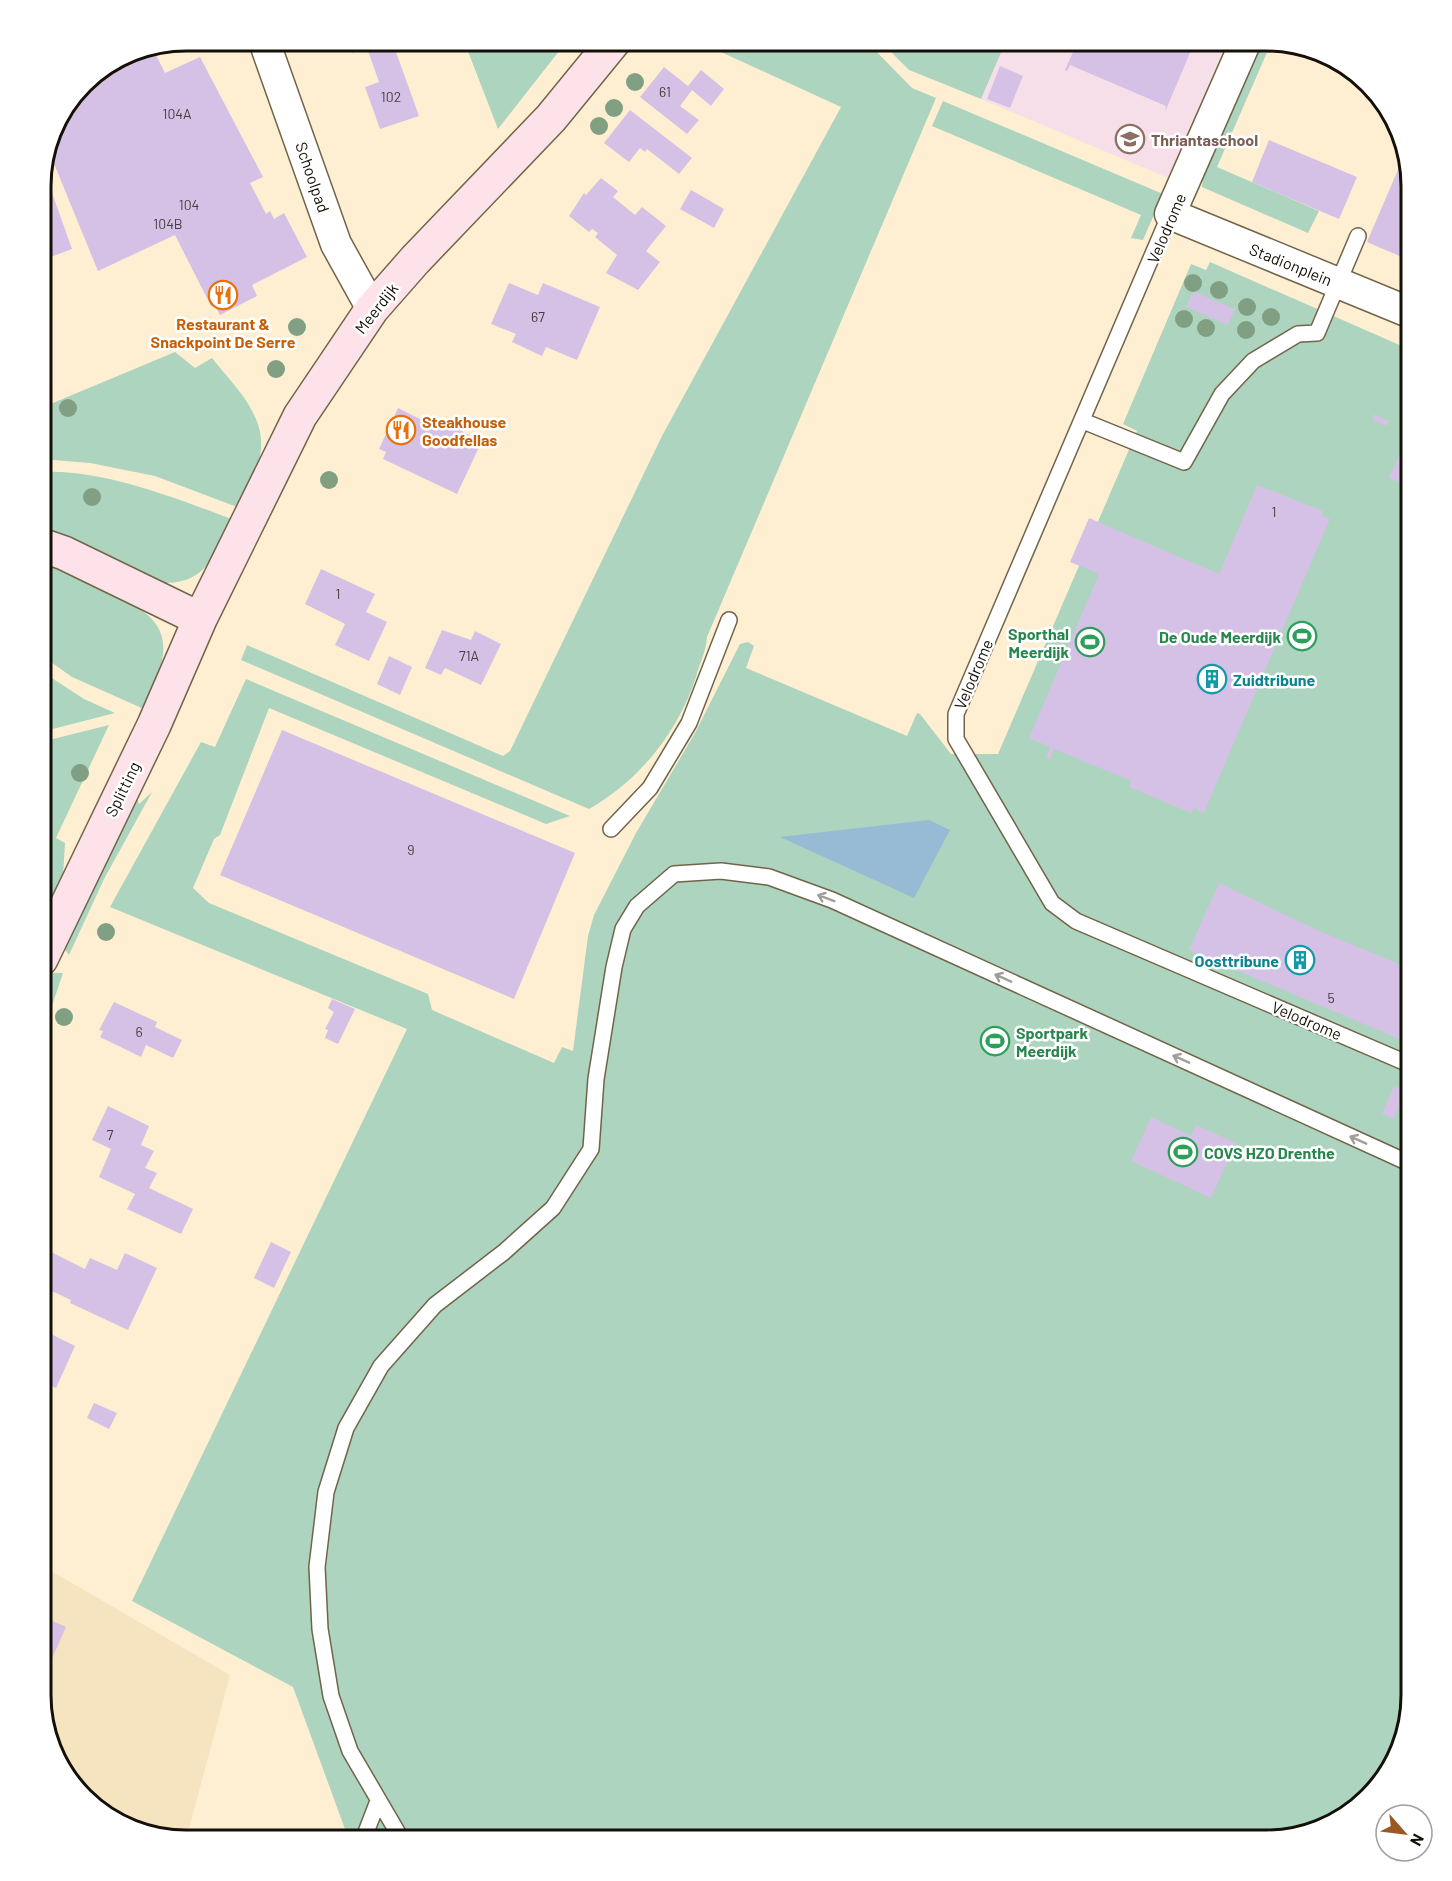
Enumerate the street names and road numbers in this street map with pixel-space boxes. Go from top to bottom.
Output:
street label: Schoolpad [292,139,334,215]
street label: Velodrome [1143,190,1189,266]
street label: Stadionplein [1247,239,1335,289]
street label: Meerdijk [350,279,402,337]
street label: Velodrome [950,636,996,712]
street label: Splitting [101,758,143,820]
street label: Velodrome [1269,997,1345,1043]

